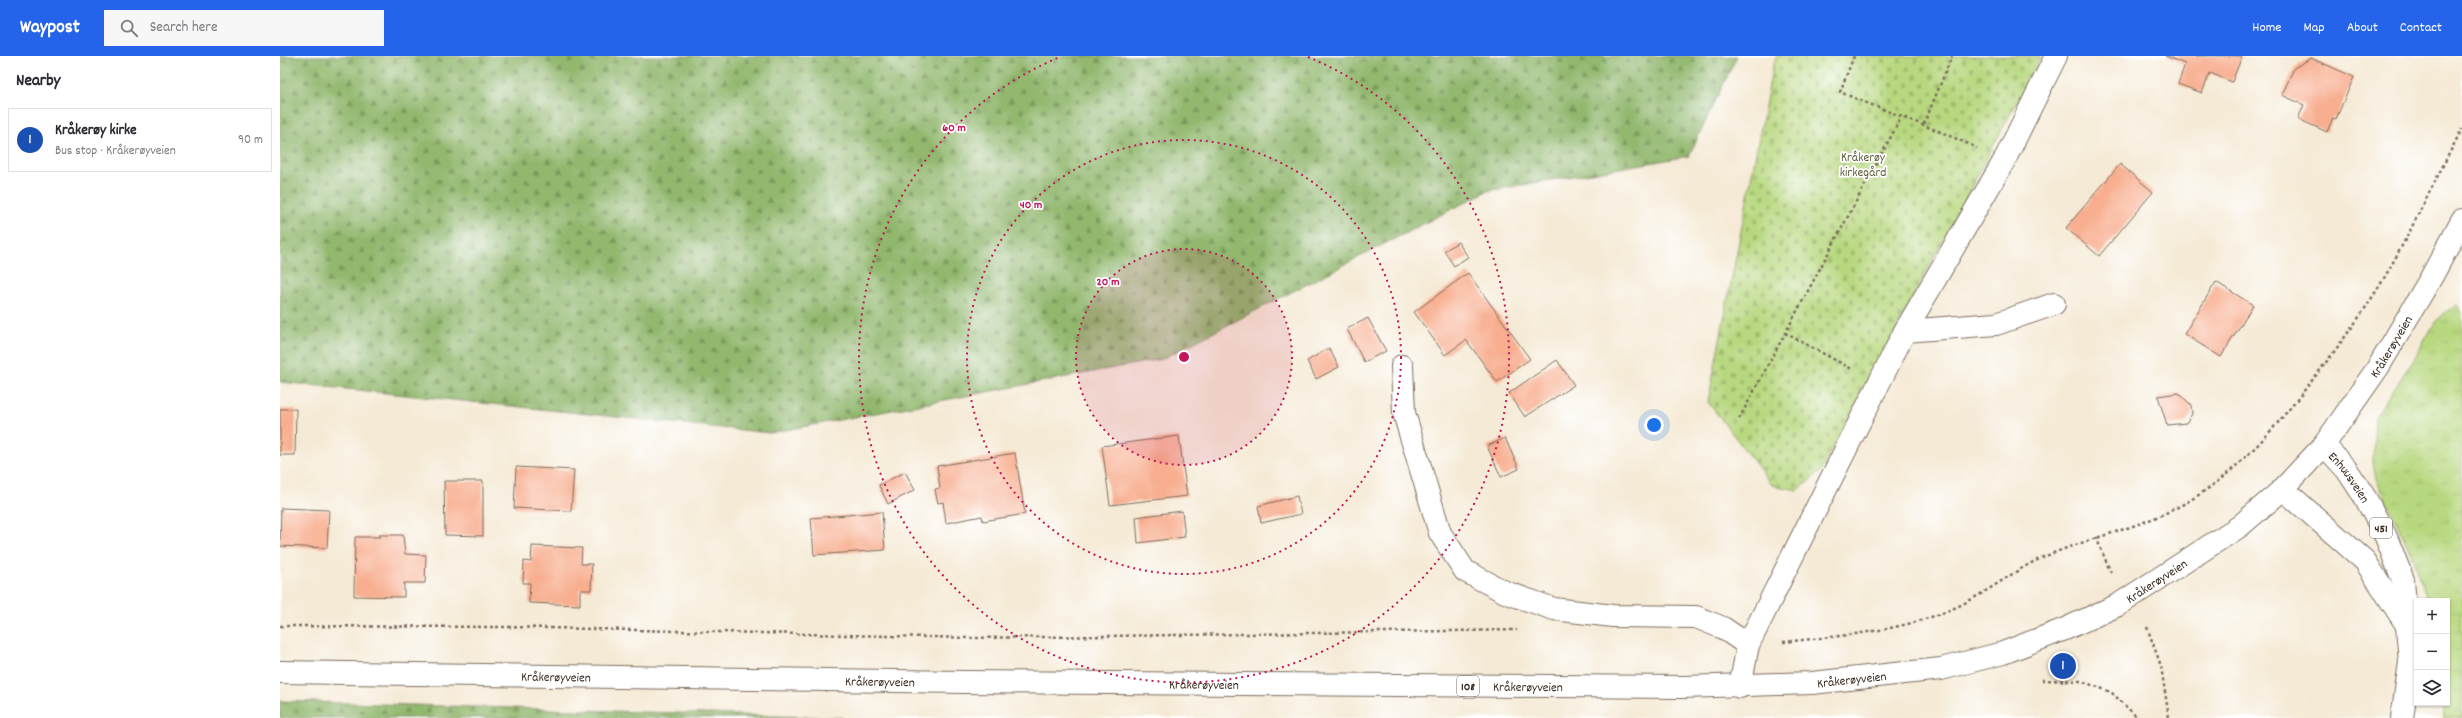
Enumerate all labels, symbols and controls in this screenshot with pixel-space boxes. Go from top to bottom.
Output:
search box [104,10,384,46]
text: Waypost [20,15,80,42]
icon: search [118,17,140,39]
text: Search here [150,17,218,39]
text: Home [2252,18,2281,38]
text: Map [2303,18,2325,38]
text: About [2347,18,2378,38]
text: Contact [2400,18,2442,38]
text: Nearby [16,70,60,94]
text: Kråkerøy kirke [55,120,137,142]
text: 60 m [942,120,966,137]
text: 1 [29,131,31,150]
text: 90 m [238,131,263,150]
text: Bus stop · Kråkerøyveien [55,142,176,161]
park label: Kråkerøy kirkegård [1840,149,1886,183]
text: 40 m [1020,197,1042,214]
text: 20 m [1097,274,1119,291]
street label: Kråkerøyveien [2366,313,2419,383]
centre of rings [1177,350,1191,364]
your location [1644,415,1664,435]
street label: Enhuusveien [2323,448,2373,508]
road number: 451 [2370,518,2392,538]
street label: Kråkerøyveien [2123,556,2192,609]
map controls [2414,598,2450,706]
button: + [2414,598,2450,634]
button: − [2414,634,2450,670]
pin: 1 [2050,651,2076,681]
street label: Kråkerøyveien [1816,668,1888,694]
street label: Kråkerøyveien [521,669,591,689]
button: layers [2414,670,2450,706]
street label: Kråkerøyveien [845,673,915,693]
street label: Kråkerøyveien [1169,676,1239,696]
road number: 108 [1457,676,1479,696]
street label: Kråkerøyveien [1493,679,1563,698]

